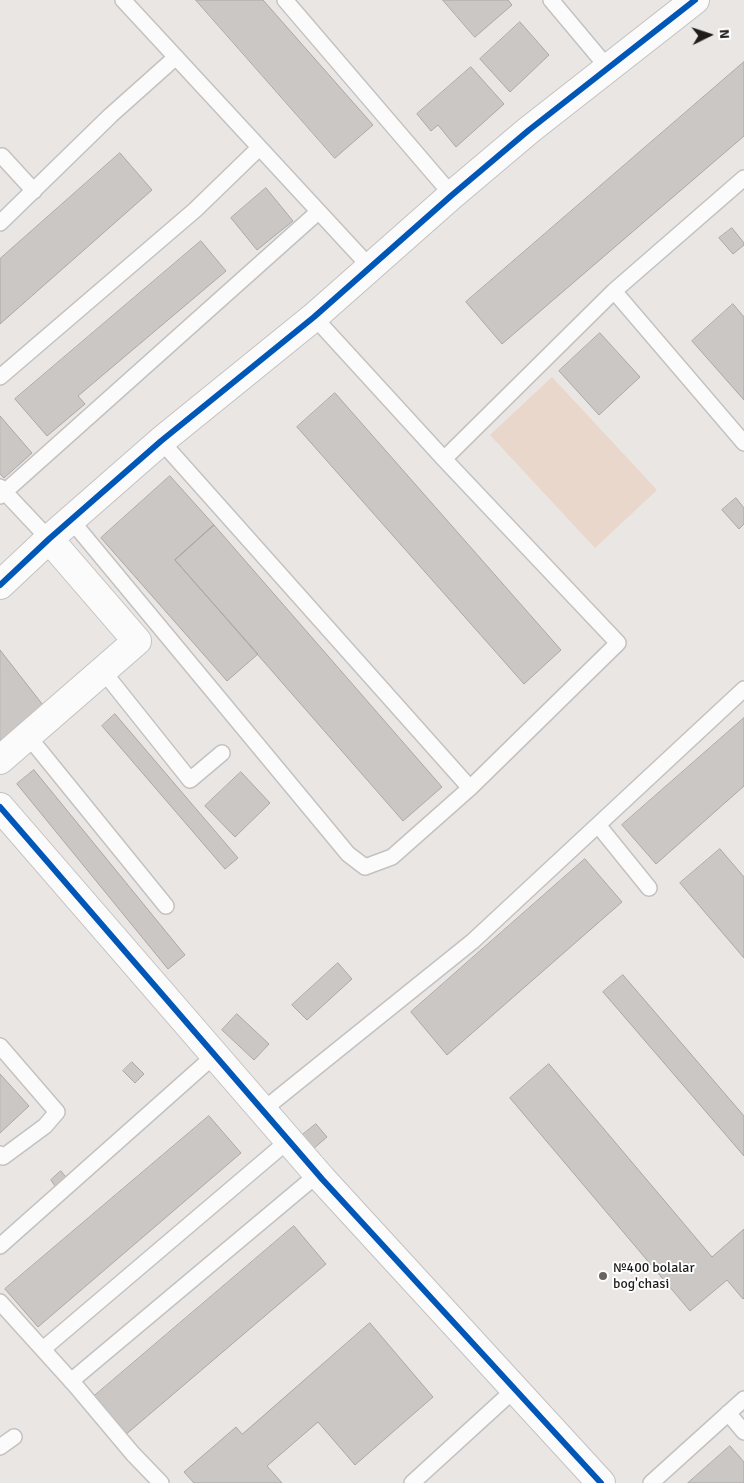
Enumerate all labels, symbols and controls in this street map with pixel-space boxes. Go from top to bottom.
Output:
north arrow [684,10,734,60]
text: N [716,28,733,39]
place label: №400 bolalar bog'chasi [613,1260,695,1292]
marker: №400 bolalar bog'chasi [597,1270,609,1282]

